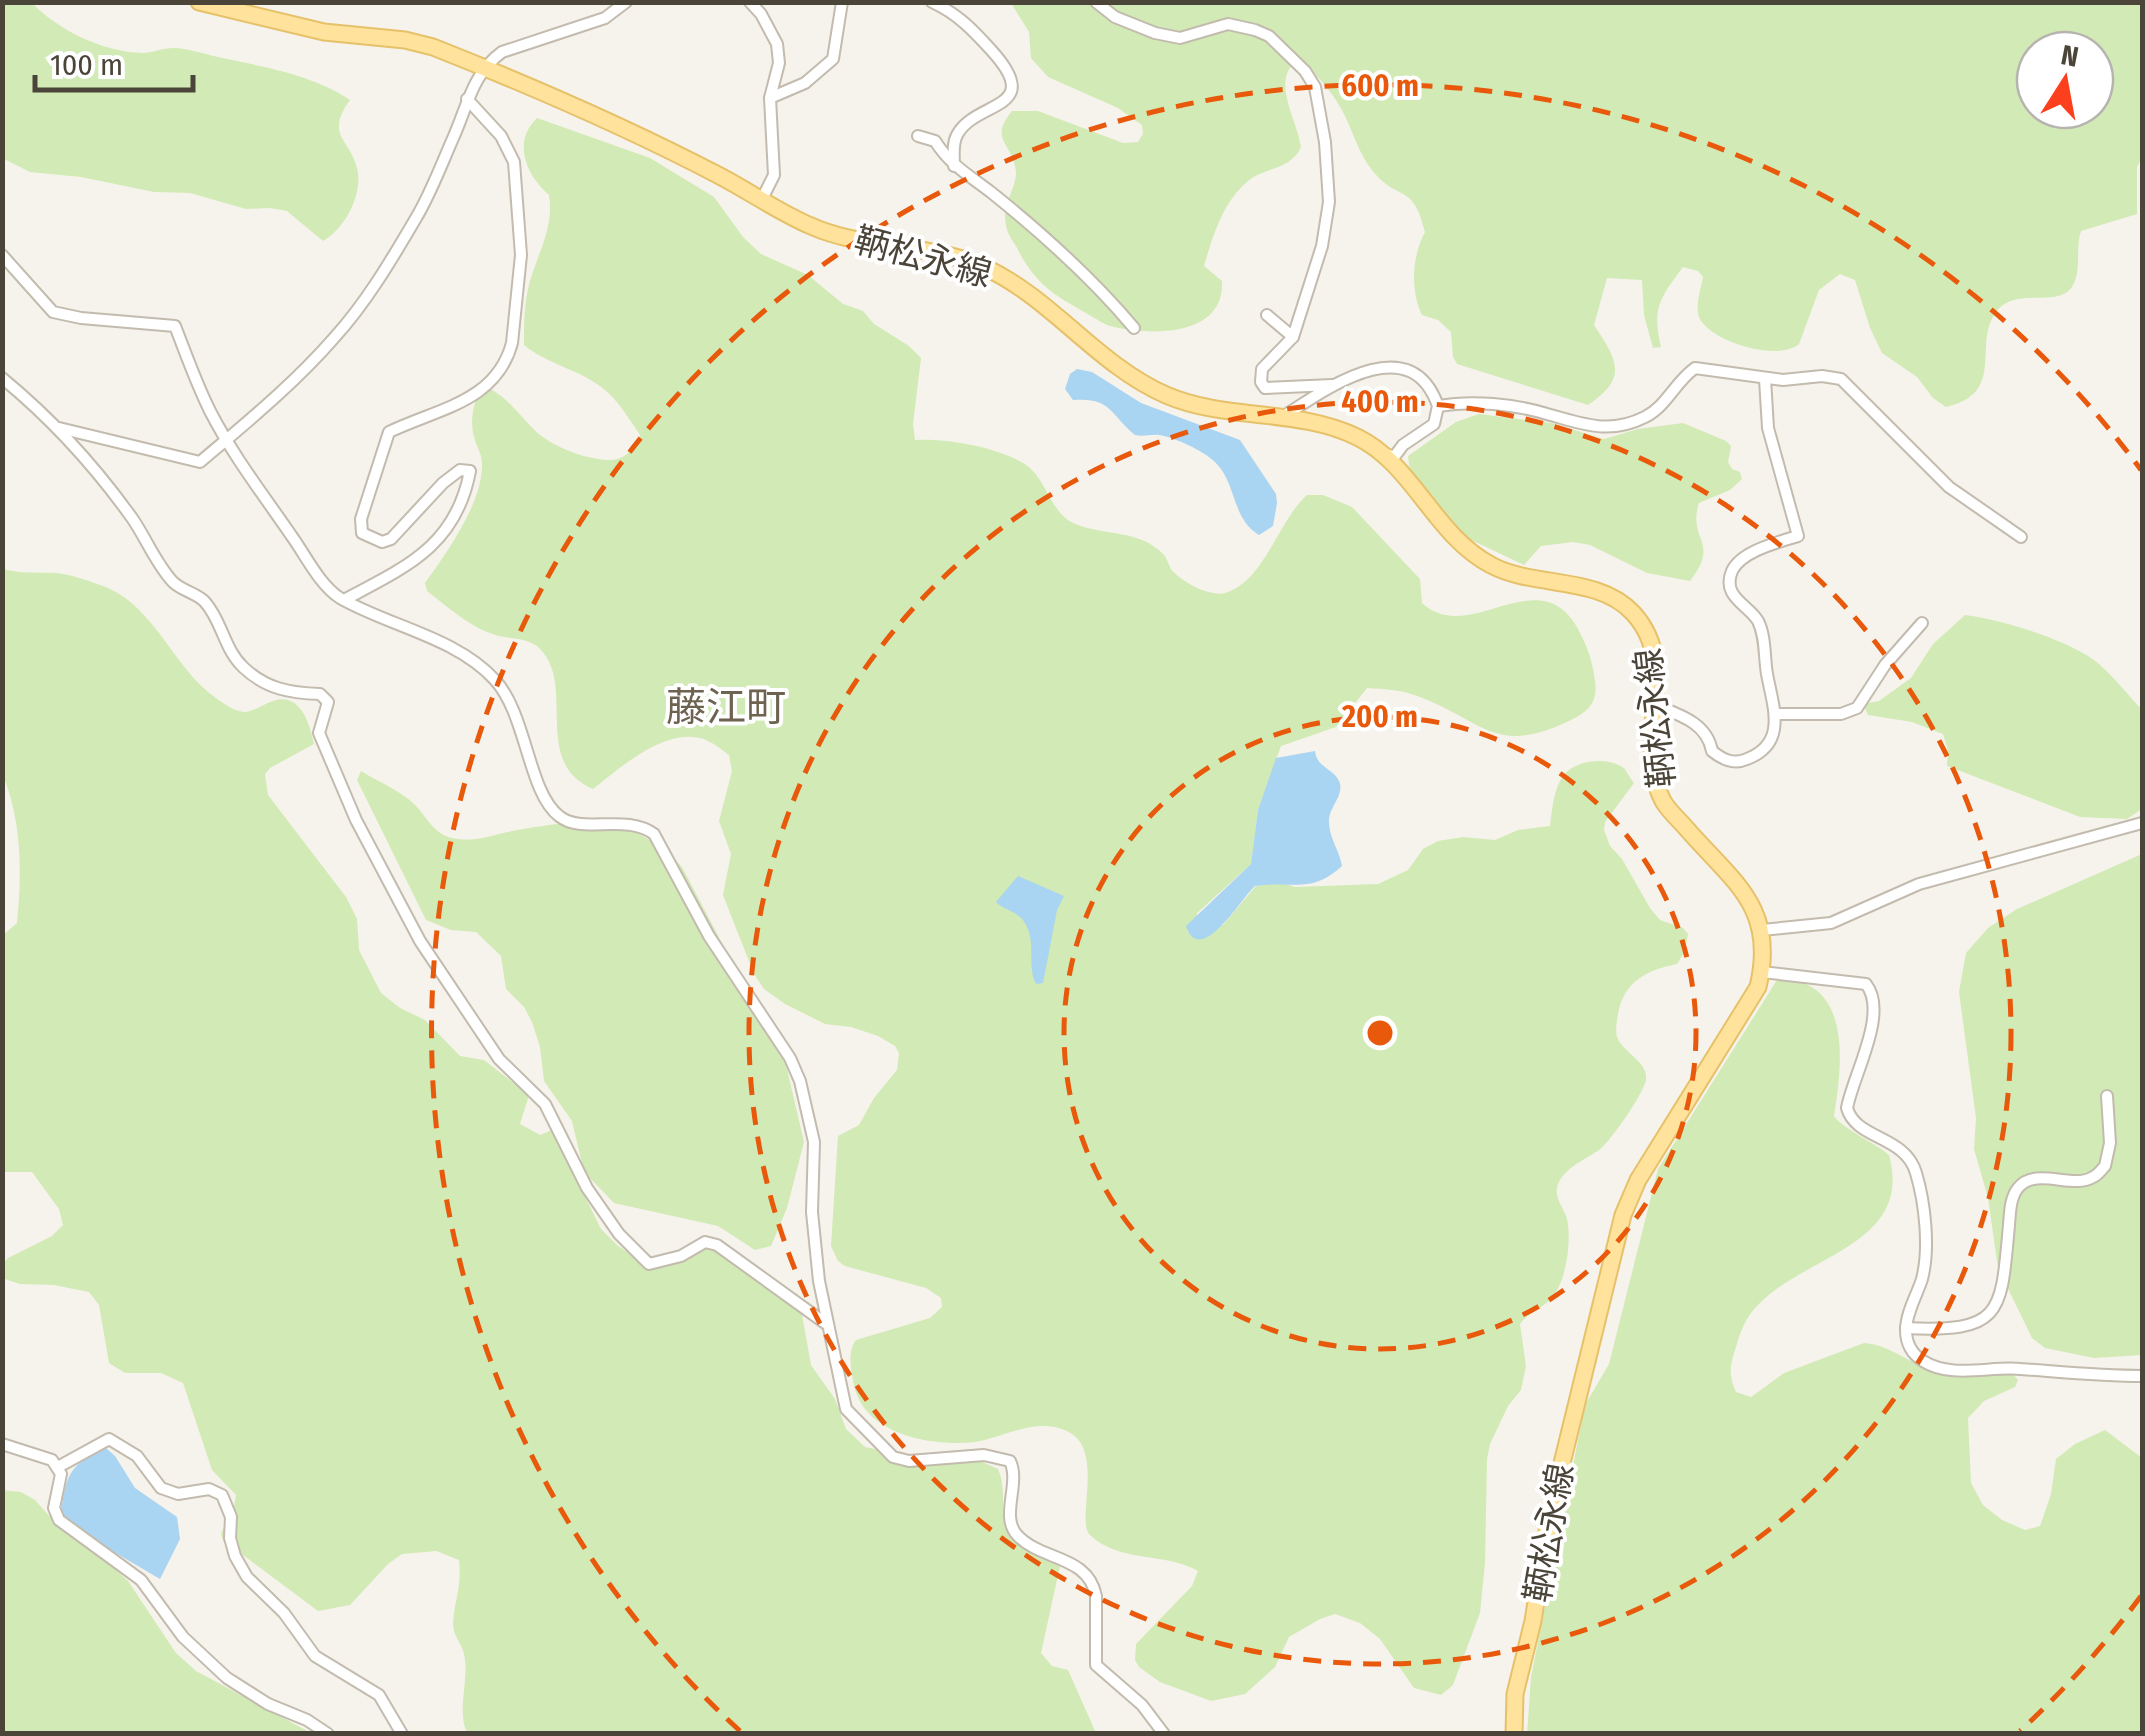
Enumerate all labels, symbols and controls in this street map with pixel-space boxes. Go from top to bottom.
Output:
scale bar [35,30,192,92]
north arrow [2015,30,2115,130]
text: N [2058,38,2081,74]
text: 100 m [50,47,123,83]
text: 600 m [1341,68,1419,104]
street label: 鞆松永線 [850,219,996,295]
text: 400 m [1341,384,1419,420]
street label: 鞆松永線 [1627,646,1683,790]
district label: 藤江町 [666,684,786,732]
text: 200 m [1341,699,1418,735]
centre of rings [1362,1015,1398,1051]
street label: 鞆松永線 [1516,1460,1582,1606]

